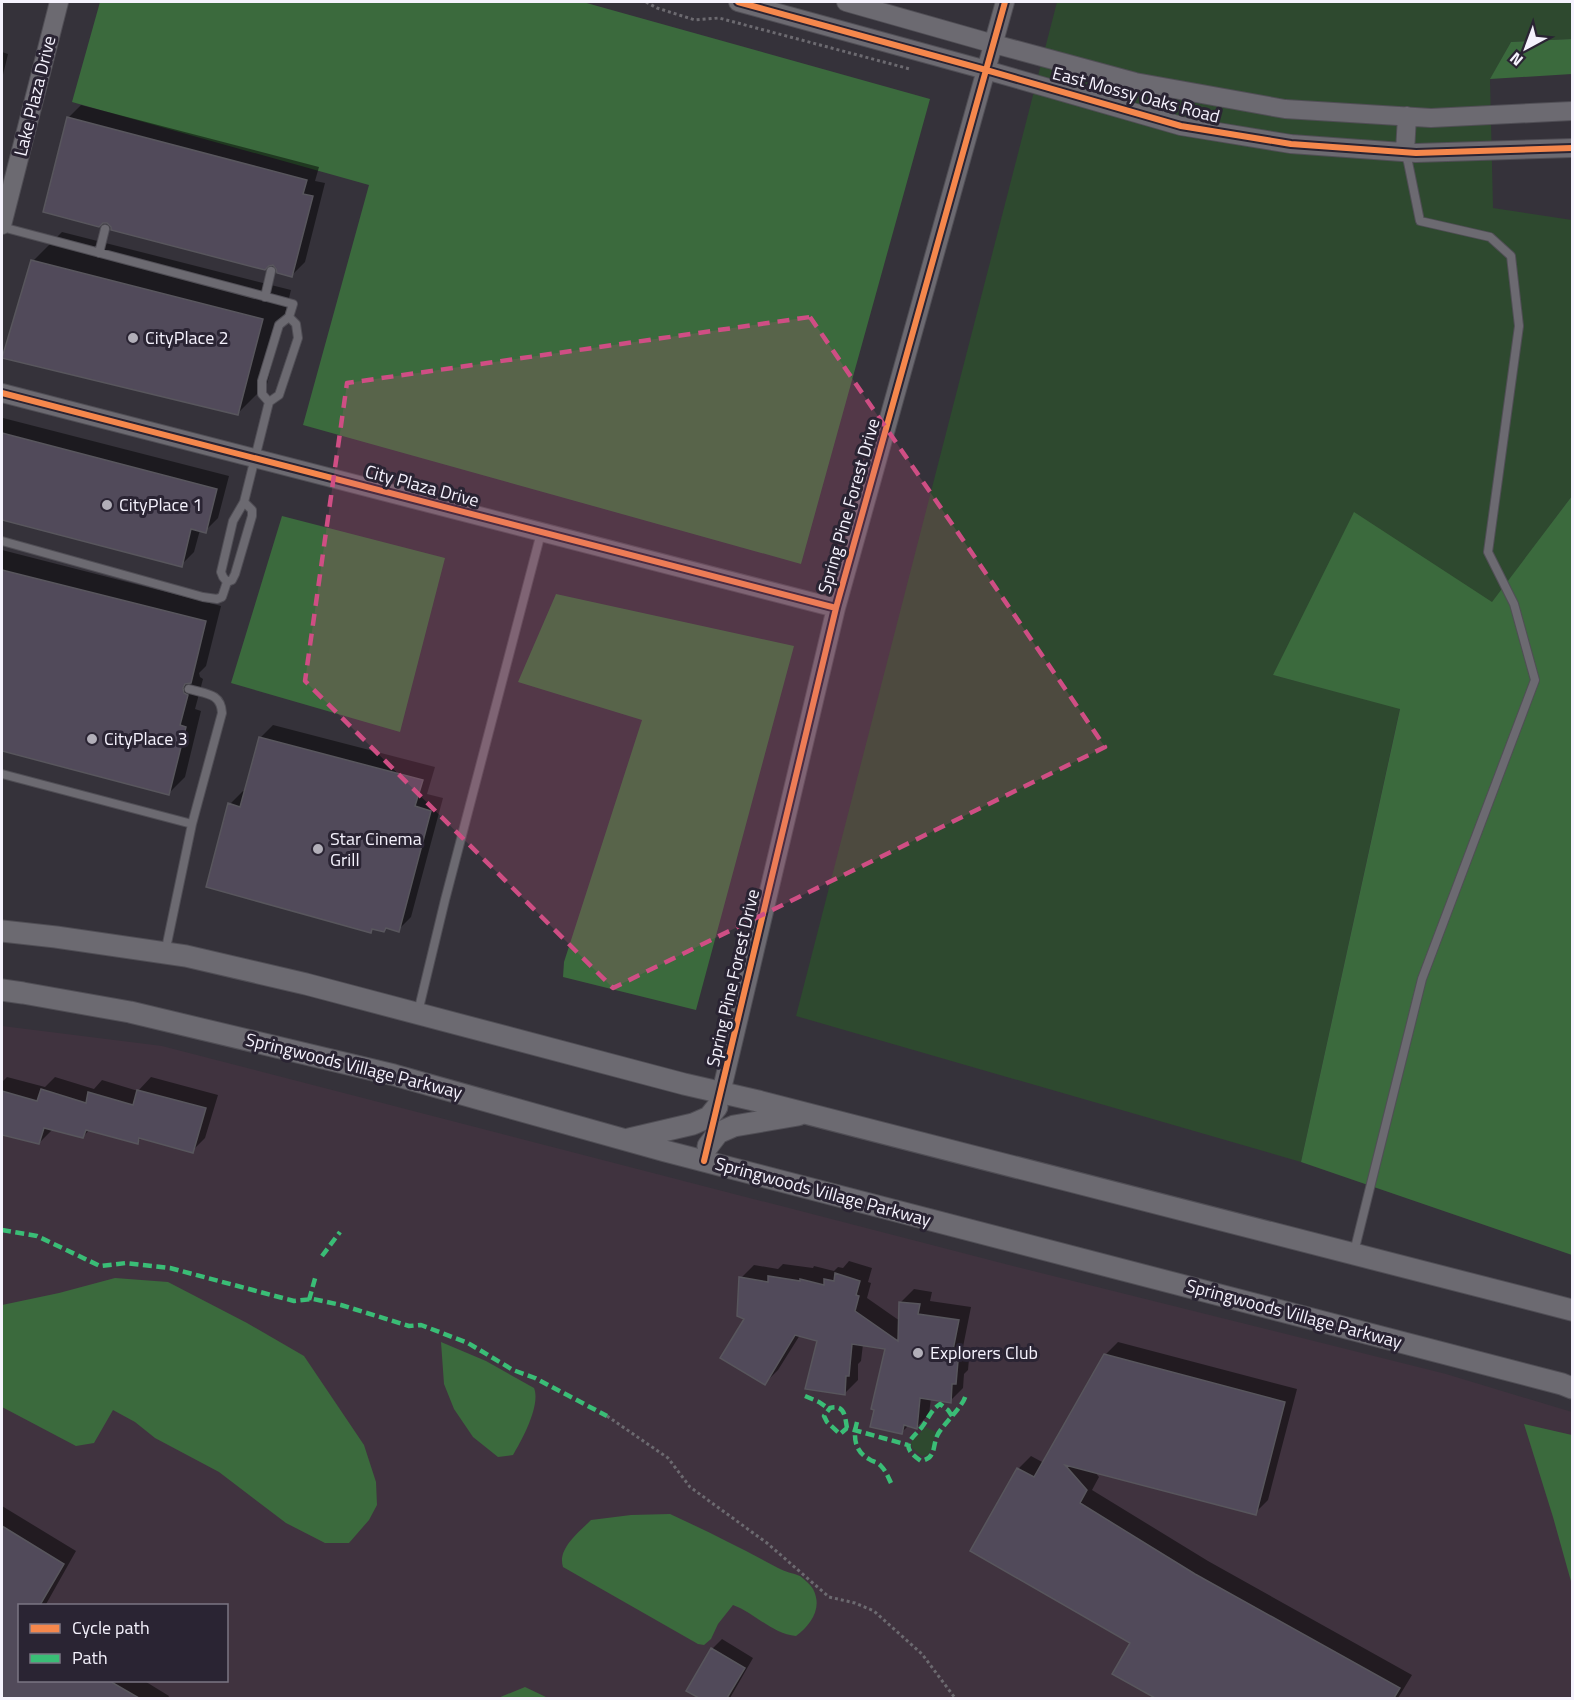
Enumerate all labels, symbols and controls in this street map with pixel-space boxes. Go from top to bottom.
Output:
north arrow [1496,18,1556,78]
street label: Lake Plaza Drive [6,33,63,159]
text: N [1504,47,1528,72]
street label: East Mossy Oaks Road [1049,59,1223,130]
place label: CityPlace 2 [145,324,228,351]
marker: CityPlace 2 [126,331,140,345]
street label: Spring Pine Forest Drive [811,415,886,597]
street label: City Plaza Drive [362,457,482,514]
place label: CityPlace 1 [119,491,202,518]
marker: CityPlace 1 [100,498,114,512]
place label: CityPlace 3 [104,725,187,752]
marker: CityPlace 3 [85,732,99,746]
place label: Star Cinema Grill [330,825,422,873]
marker: Star Cinema Grill [311,842,325,856]
street label: Spring Pine Forest Drive [699,886,766,1069]
street label: Springwoods Village Parkway [243,1025,466,1106]
street label: Springwoods Village Parkway [712,1150,934,1233]
street label: Springwoods Village Parkway [1183,1272,1405,1355]
place label: Explorers Club [930,1339,1038,1366]
marker: Explorers Club [911,1346,925,1360]
legend [18,1604,228,1682]
text: Cycle path [72,1614,150,1641]
text: Path [72,1644,108,1671]

